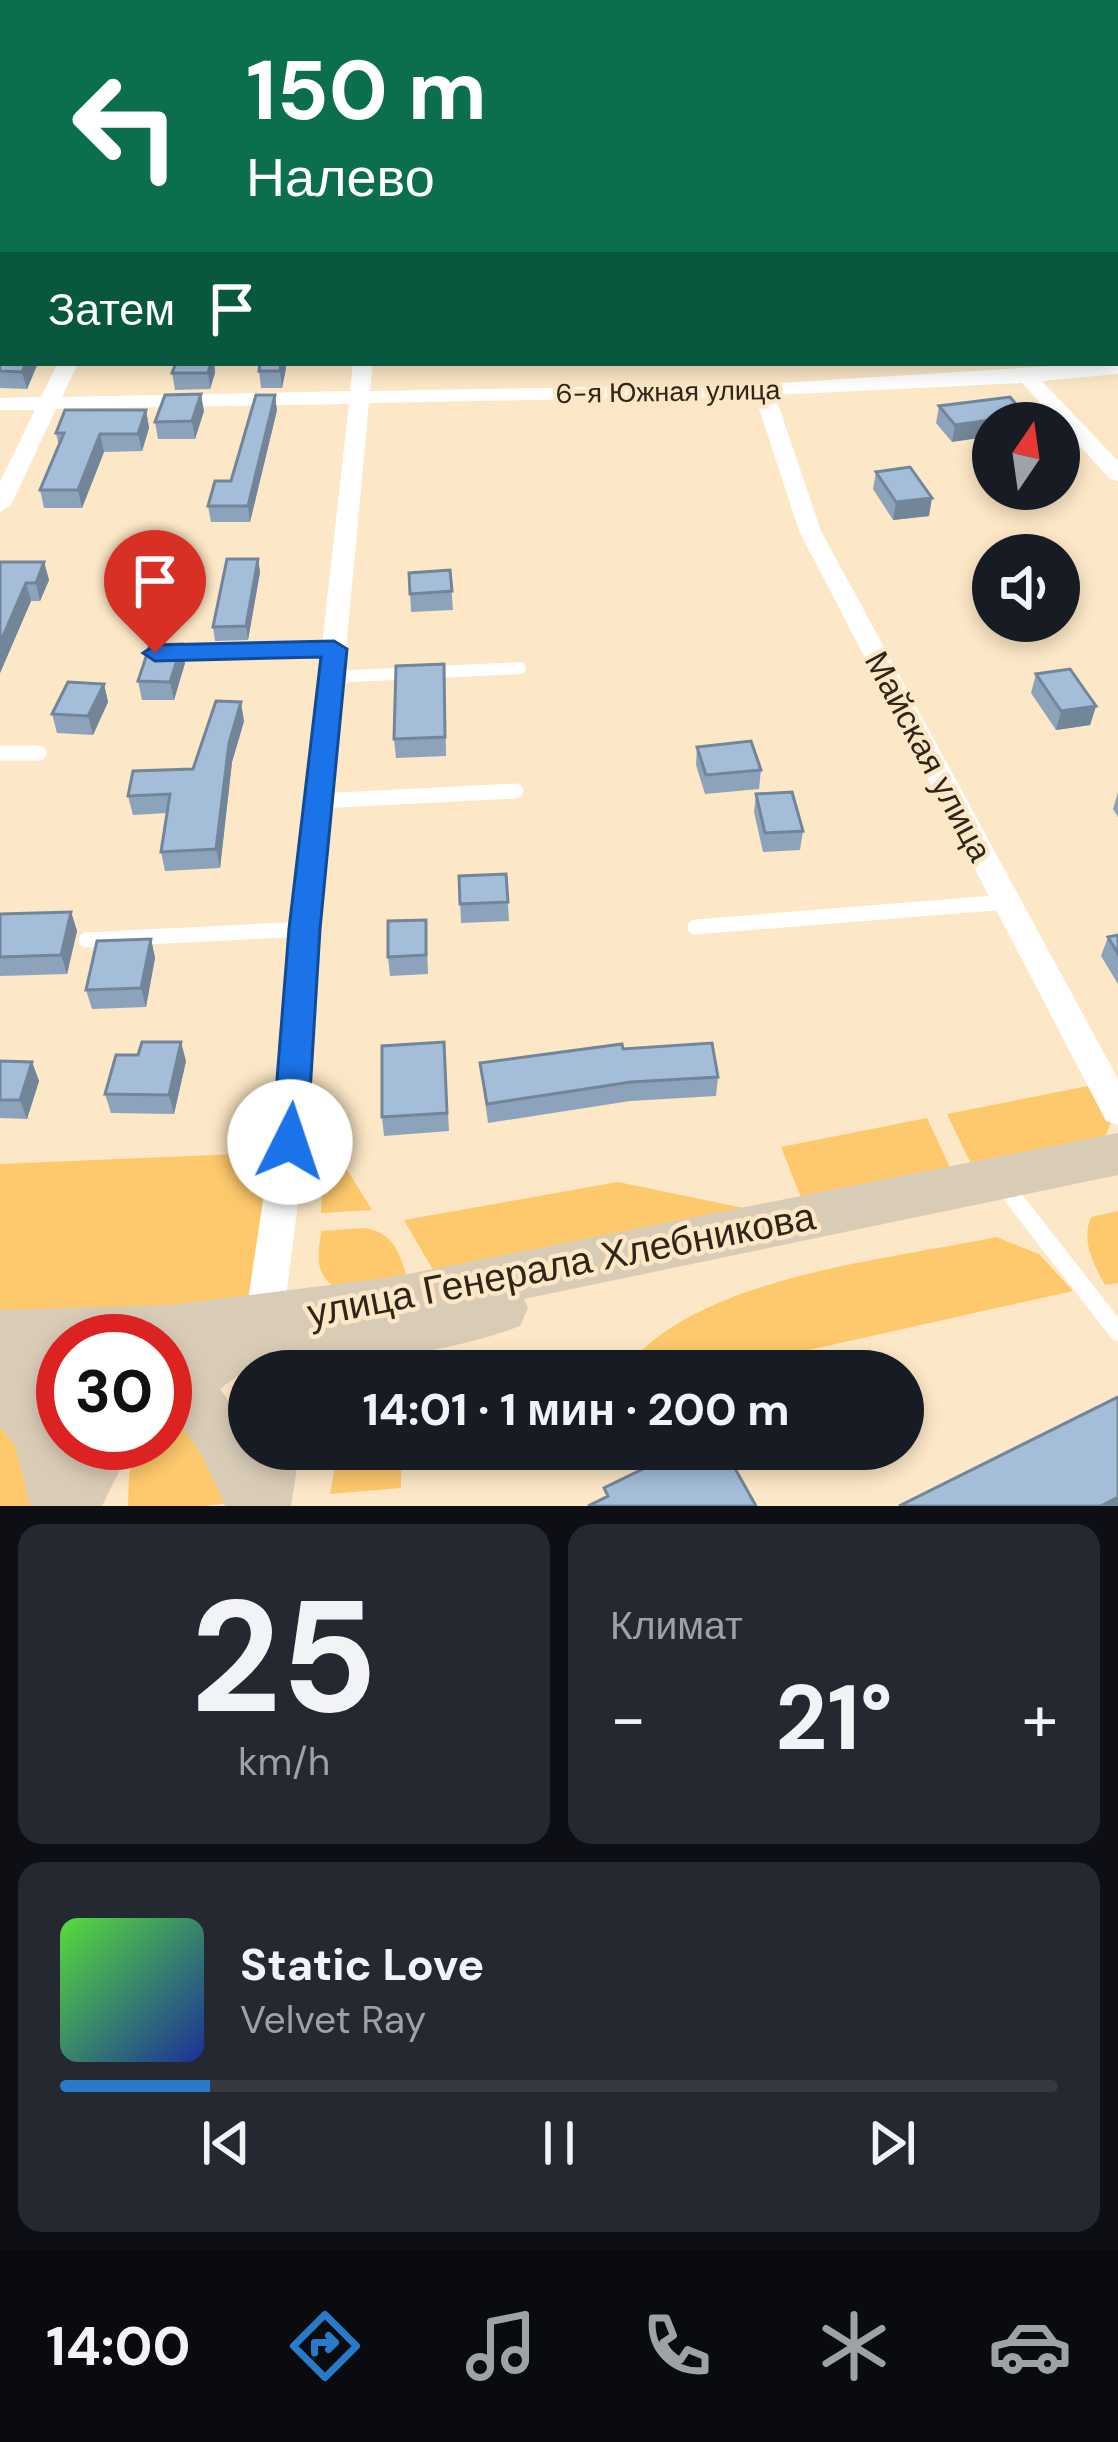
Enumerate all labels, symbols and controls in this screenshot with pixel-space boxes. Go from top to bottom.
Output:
text: 150 m [246,36,487,145]
icon: left [48,48,204,204]
text: Налево [246,142,435,213]
icon: arrive [199,276,265,342]
text: Затем [48,280,175,339]
street label: 6-я Южная улица [555,372,782,411]
north arrow [972,402,1080,510]
map controls [972,402,1080,642]
pin [104,530,206,653]
button: sound [972,534,1080,642]
icon: arrive [122,548,188,614]
street label: Майская улица [855,644,1002,869]
position arrow [227,1079,353,1205]
street label: улица Генерала Хлебникова [303,1190,820,1339]
speed limit sign: 30 [36,1314,192,1470]
text: 14:01 · 1 мин · 200 m [362,1380,790,1439]
text: 25 [190,1556,378,1759]
text: Климат [610,1600,743,1651]
text: 21° [775,1660,893,1777]
text: − [610,1676,646,1761]
text: + [1022,1676,1058,1761]
text: km/h [238,1736,330,1787]
text: Static Love [240,1935,484,1994]
text: Velvet Ray [240,1994,426,2045]
icon: previous [193,2110,259,2176]
icon: pause [526,2110,592,2176]
icon: next [859,2110,925,2176]
icon: directions [283,2304,367,2388]
icon: music [459,2304,543,2388]
icon: phone [635,2304,719,2388]
icon: climate [812,2304,896,2388]
icon: car [988,2304,1072,2388]
text: 14:00 [46,2311,191,2382]

